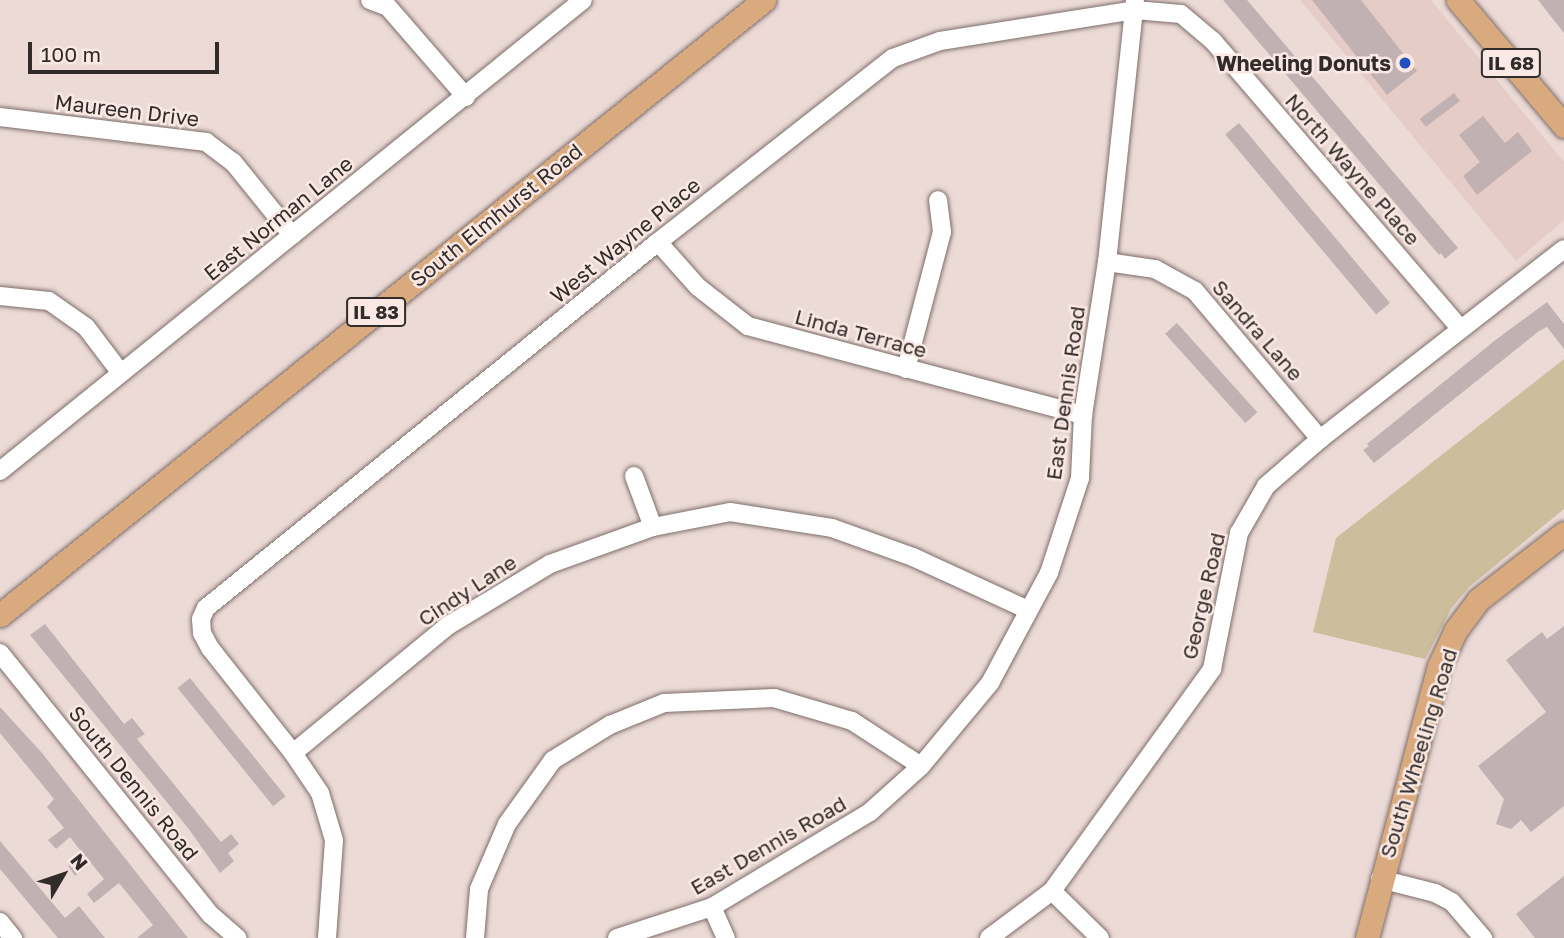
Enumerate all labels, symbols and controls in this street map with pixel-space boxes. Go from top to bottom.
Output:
scale bar [32,28,222,72]
text: 100 m [41,41,101,67]
road number: IL 68 [1480,48,1542,78]
place label: Wheeling Donuts [1216,50,1391,76]
marker: Wheeling Donuts [1397,55,1413,71]
street label: North Wayne Place [1280,88,1426,250]
street label: Maureen Drive [53,89,201,131]
street label: South Elmhurst Road [405,138,587,292]
street label: East Norman Lane [199,150,357,286]
street label: West Wayne Place [545,172,705,308]
street label: Sandra Lane [1207,274,1309,386]
road number: IL 83 [344,296,408,328]
street label: Linda Terrace [792,303,930,363]
street label: East Dennis Road [1040,304,1090,482]
street label: George Road [1176,530,1230,662]
street label: Cindy Lane [413,549,521,631]
street label: South Wheeling Road [1374,645,1462,861]
street label: South Dennis Road [64,701,204,865]
street label: East Dennis Road [686,790,850,900]
north arrow [28,840,98,910]
text: N [66,849,93,874]

